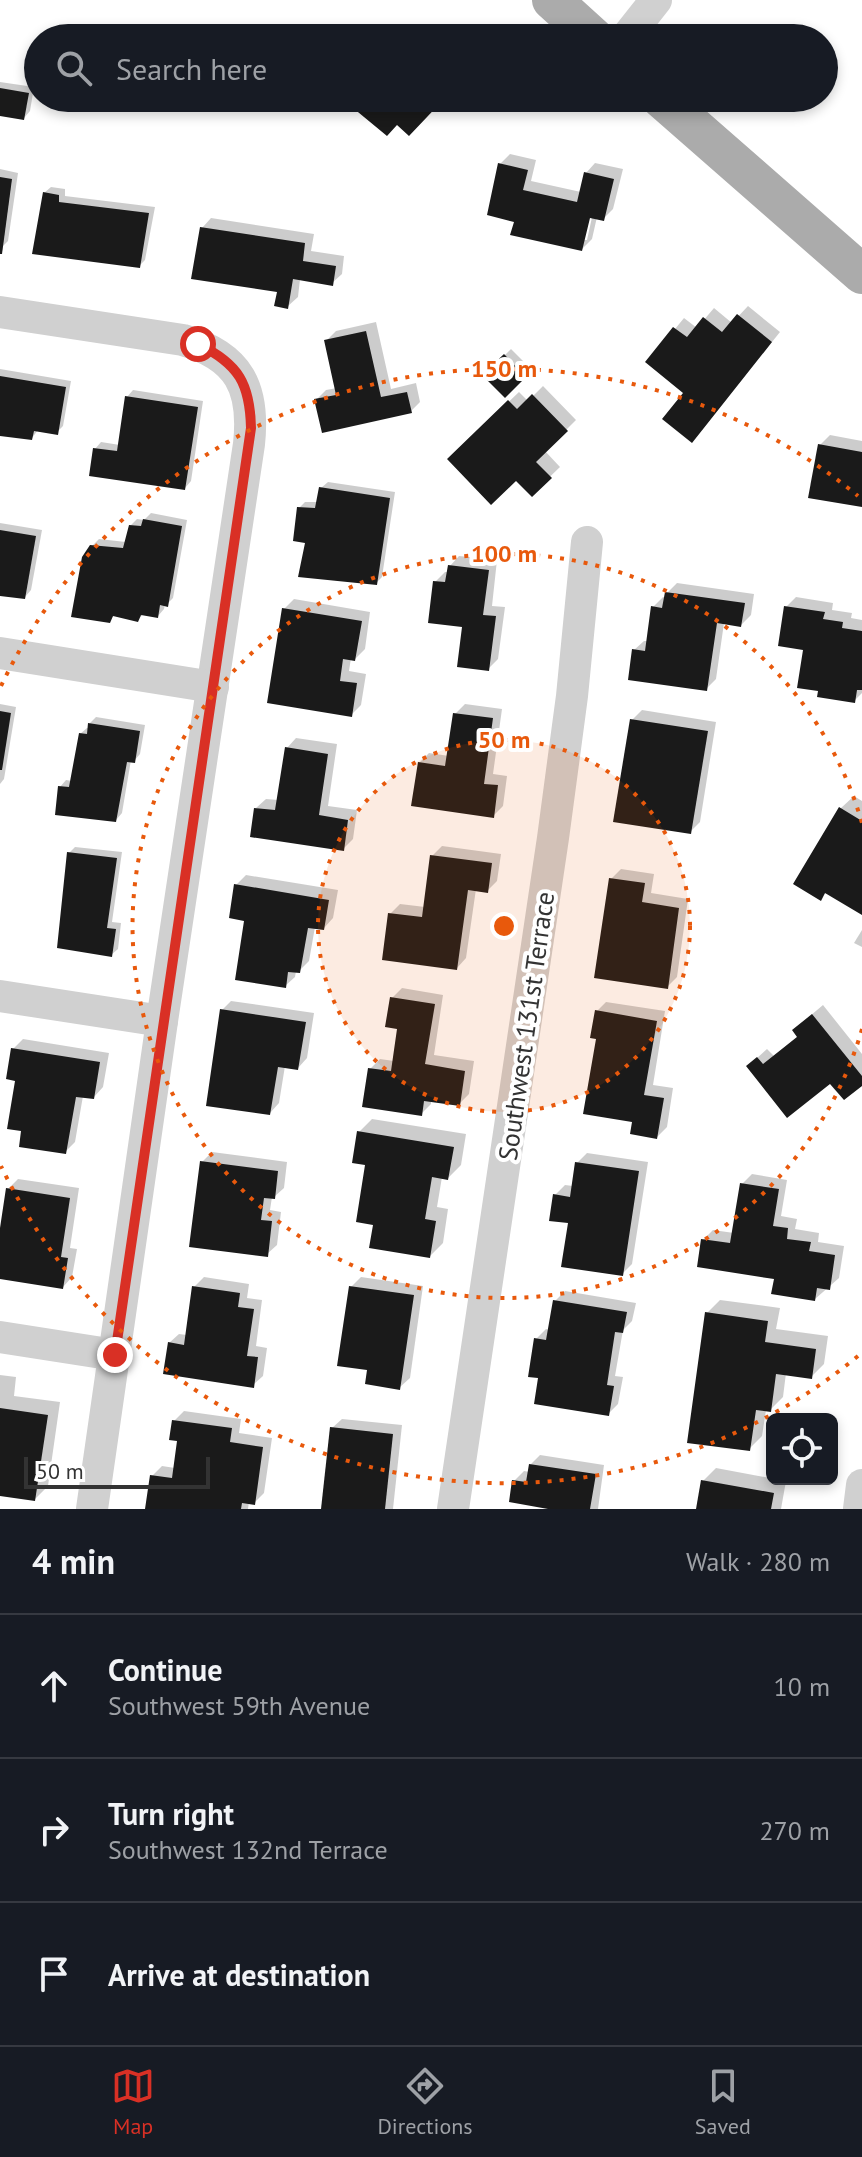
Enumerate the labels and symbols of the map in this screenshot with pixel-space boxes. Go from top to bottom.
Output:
route start [180,326,216,362]
text: 150 m [471,353,537,384]
text: 100 m [471,538,537,569]
text: 50 m [478,724,530,755]
street label: Southwest 131st Terrace [491,889,561,1163]
centre of rings [490,912,518,940]
route end [97,1337,133,1373]
scale bar [24,1453,210,1489]

